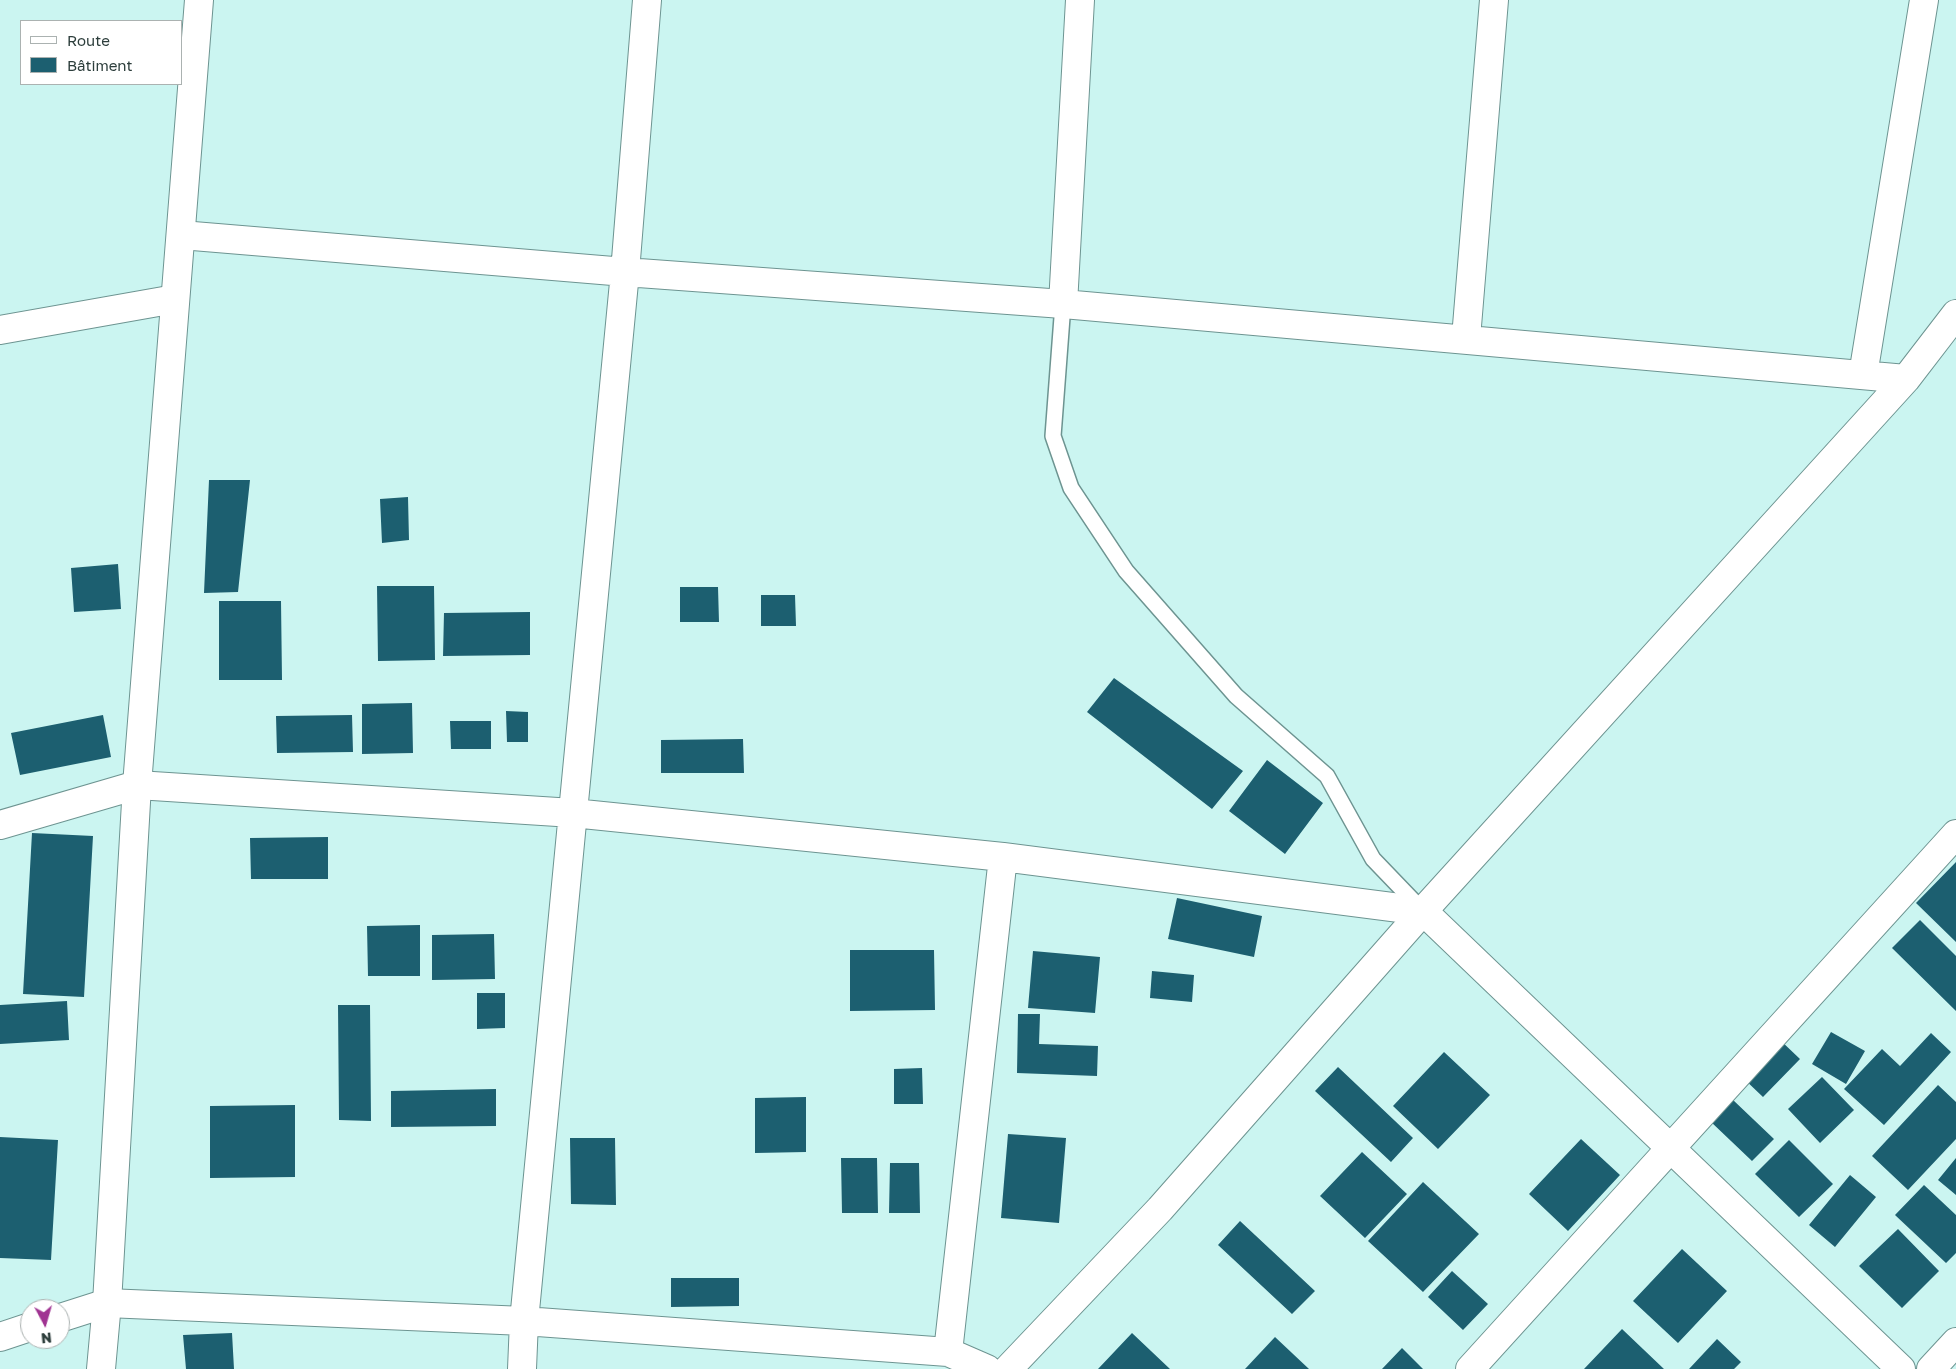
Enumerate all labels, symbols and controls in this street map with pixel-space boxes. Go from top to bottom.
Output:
legend [20,20,182,85]
text: Route [67,31,110,49]
text: Bâtiment [67,56,132,74]
north arrow [20,1299,70,1349]
text: N [40,1329,53,1347]

